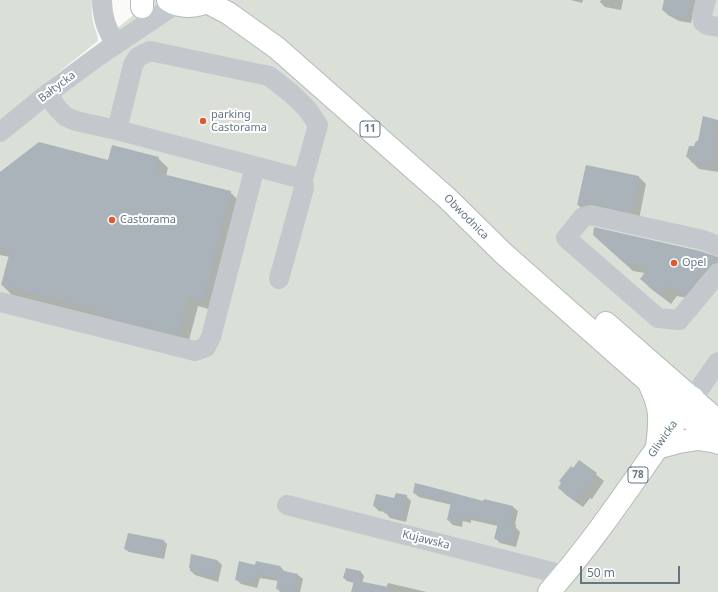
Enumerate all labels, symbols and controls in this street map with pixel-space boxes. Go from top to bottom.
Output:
street label: Bałtycka [36,69,78,105]
place label: parking Castorama [211,108,267,134]
marker: parking Castorama [198,116,208,126]
road number: 11 [360,121,380,137]
street label: Obwodnica [441,192,491,242]
place label: Castorama [120,213,176,227]
marker: Castorama [107,215,117,225]
place label: Opel [682,256,706,270]
marker: Opel [669,258,679,268]
street label: Gliwicka [645,418,681,460]
road number: 78 [628,467,648,483]
street label: Kujawska [401,528,451,552]
scale bar [582,558,682,584]
text: 50 m [587,564,615,581]

